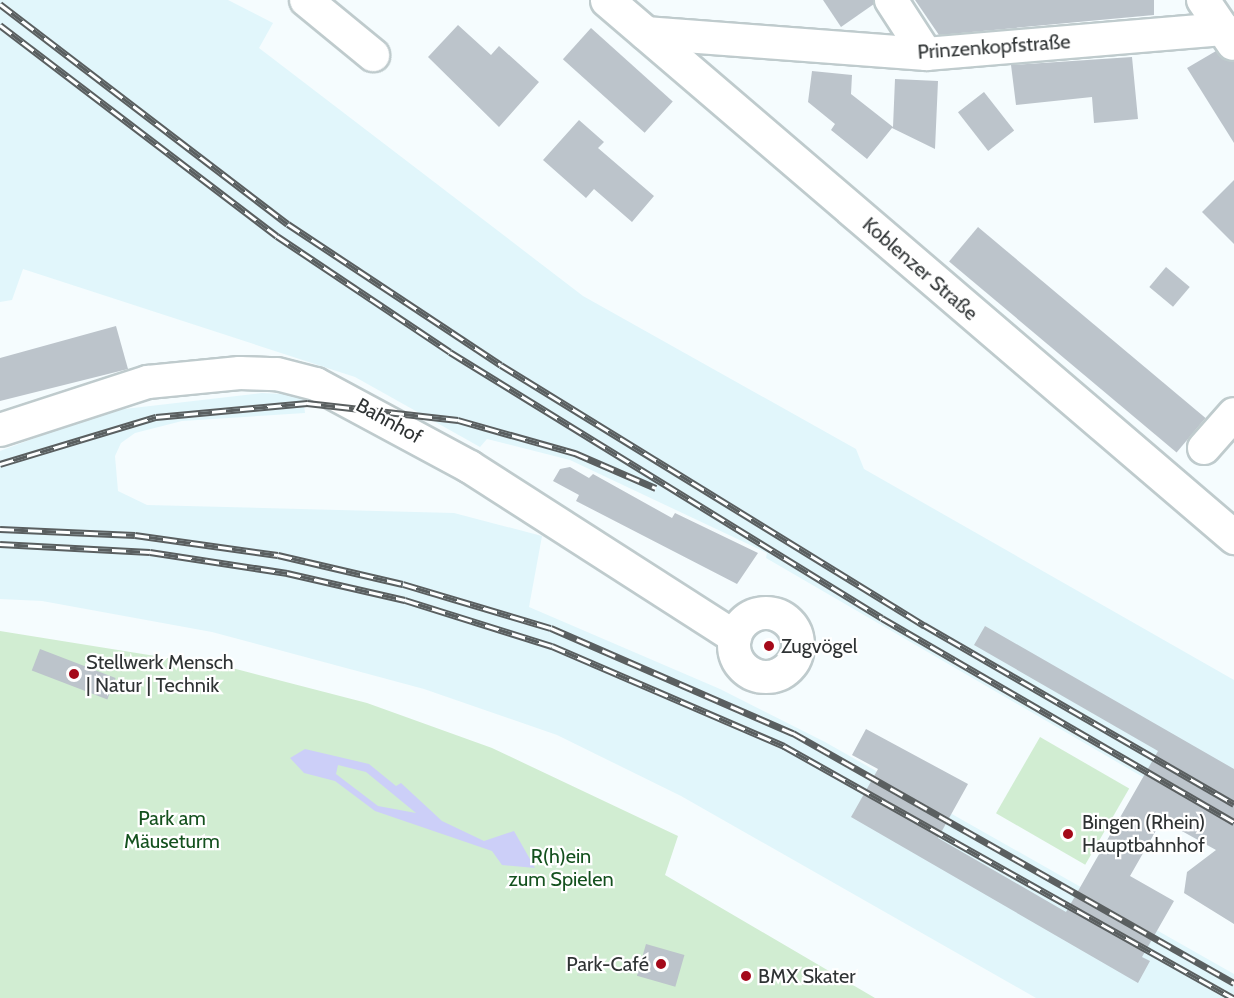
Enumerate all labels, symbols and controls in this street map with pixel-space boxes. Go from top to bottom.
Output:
street label: Prinzenkopfstraße [917,30,1071,64]
street label: Koblenzer Straße [858,213,982,325]
street label: Bahnhof [352,393,426,449]
place label: Zugvögel [781,634,857,658]
marker: Zugvögel [762,639,776,653]
place label: Stellwerk Mensch | Natur | Technik [86,650,234,697]
marker: Stellwerk Mensch | Natur | Technik [67,667,81,681]
park label: Park am Mäuseturm [124,806,220,853]
place label: Bingen (Rhein) Hauptbahnhof [1082,810,1205,857]
marker: Bingen (Rhein) Hauptbahnhof [1059,825,1077,843]
park label: R(h)ein zum Spielen [508,845,614,892]
place label: Park-Café [566,952,649,976]
marker: Park-Café [654,957,668,971]
place label: BMX Skater [758,964,856,988]
marker: BMX Skater [739,969,753,983]

